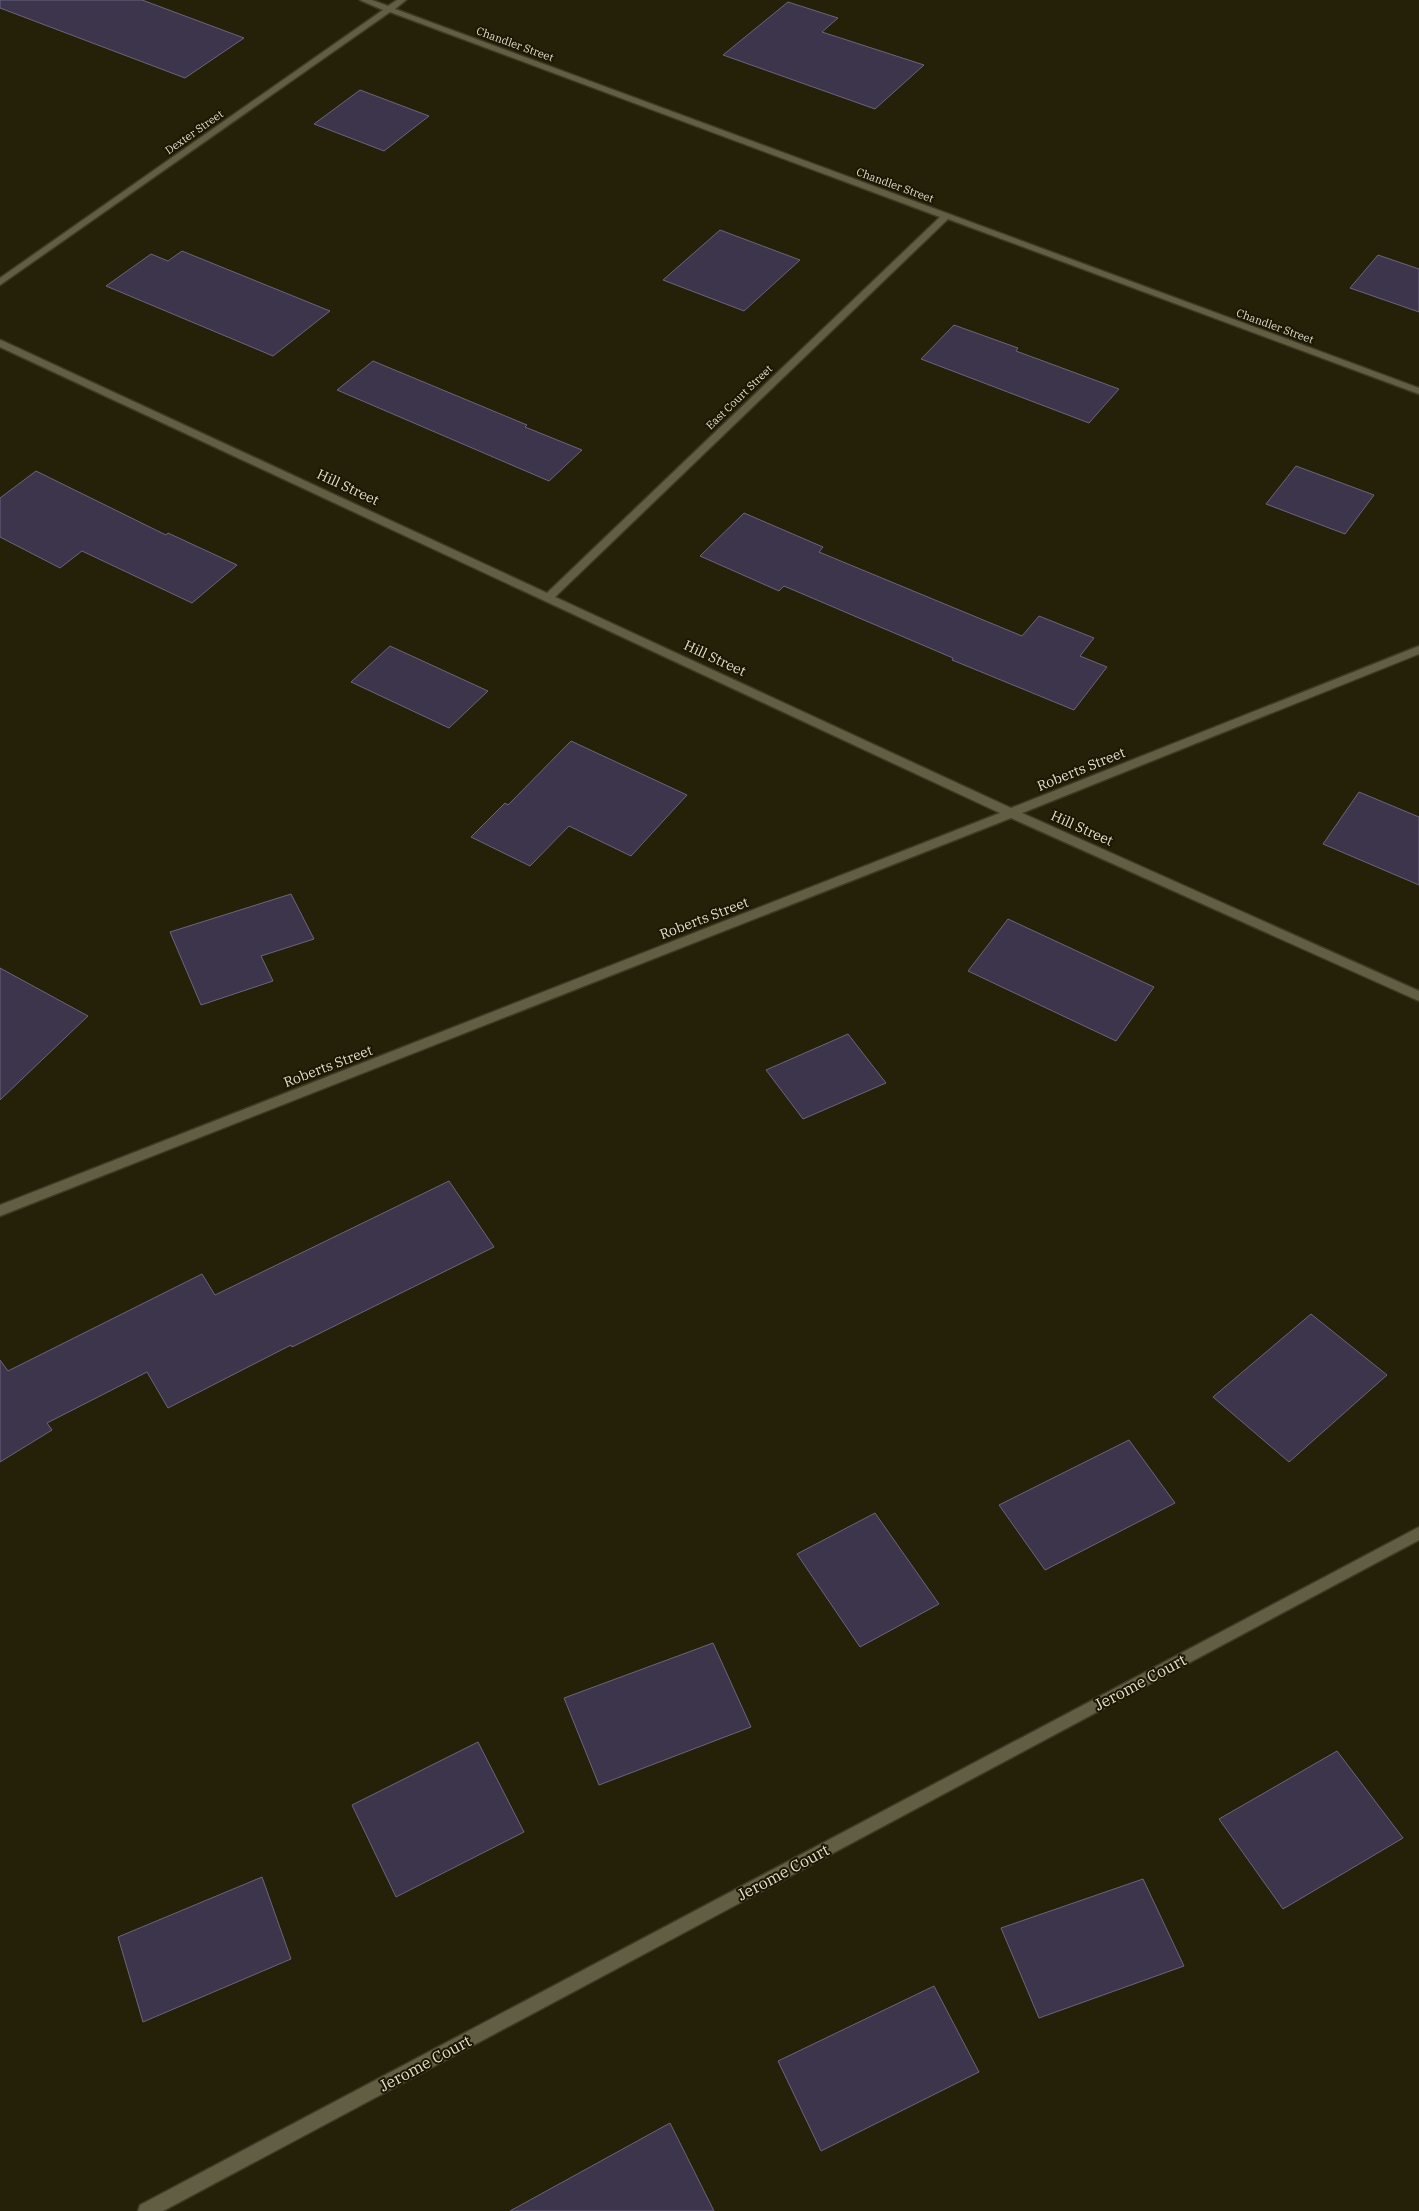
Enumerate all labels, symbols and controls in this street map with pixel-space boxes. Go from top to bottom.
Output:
street label: Chandler Street [474,24,556,65]
street label: Dexter Street [162,107,226,157]
street label: Chandler Street [854,165,936,206]
street label: Chandler Street [1234,306,1316,347]
street label: East Court Street [703,362,775,432]
street label: Hill Street [314,465,382,509]
street label: Hill Street [681,636,749,680]
street label: Roberts Street [1034,743,1128,795]
street label: Hill Street [1048,806,1116,850]
street label: Roberts Street [657,893,751,943]
street label: Roberts Street [281,1041,375,1091]
street label: Jerome Court [1091,1649,1190,1715]
street label: Jerome Court [734,1839,833,1905]
street label: Jerome Court [376,2030,475,2096]

